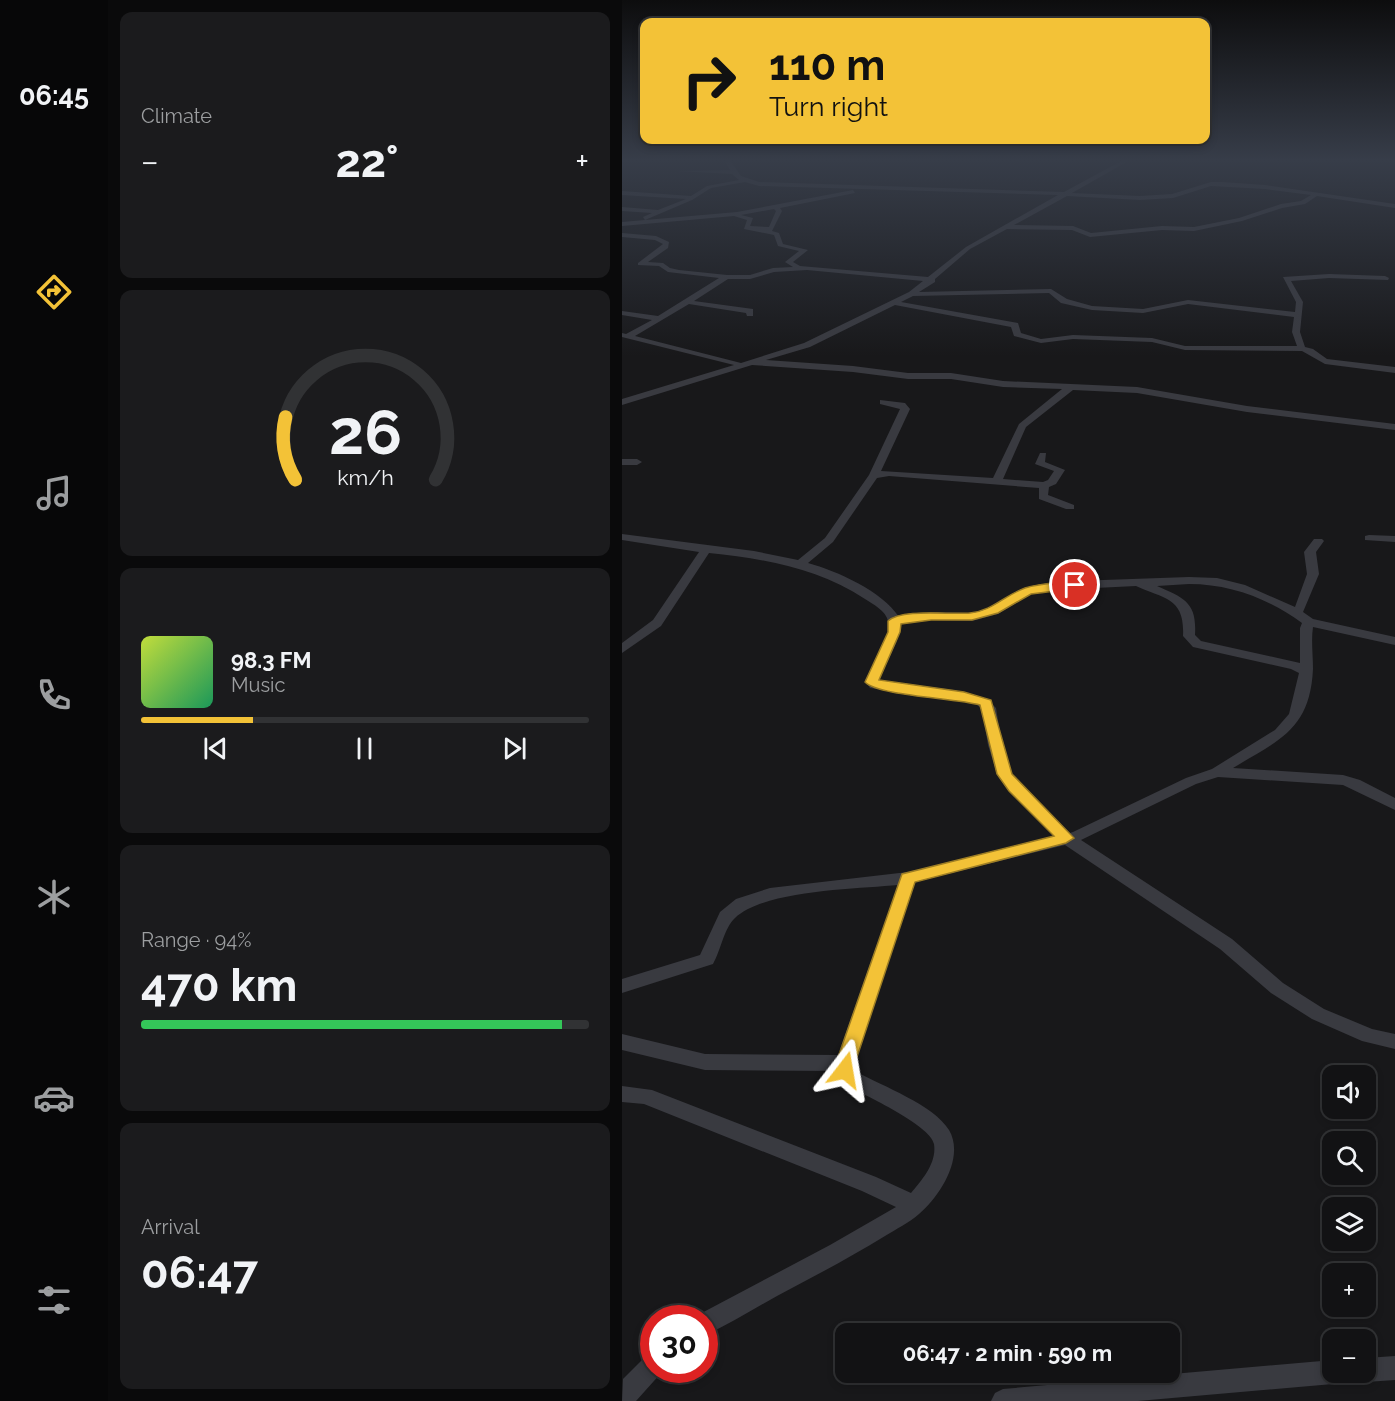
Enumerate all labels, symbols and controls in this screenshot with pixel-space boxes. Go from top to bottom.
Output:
text: 110 m [769,41,885,90]
icon: right [670,42,748,120]
text: 06:45 [19,80,89,111]
text: Turn right [769,91,888,122]
text: Climate [141,104,212,128]
text: 22° [335,135,399,188]
text: − [141,142,159,181]
text: + [575,142,589,181]
icon: directions [33,271,75,313]
text: 26 [328,395,402,469]
text: km/h [337,465,393,490]
icon: music [33,472,75,514]
pin [1049,559,1100,610]
icon: arrive [1058,568,1091,601]
text: 98.3 FM [231,647,311,673]
text: Music [231,673,285,697]
icon: phone [33,674,75,716]
icon: previous [199,732,232,765]
icon: pause [348,732,381,765]
icon: next [498,732,531,765]
icon: climate [33,876,75,918]
text: Range · 94% [141,928,251,952]
text: 470 km [141,959,297,1012]
position arrow [813,1038,877,1102]
map controls [1322,1065,1376,1383]
button: sound [1322,1065,1376,1119]
icon: car [33,1077,75,1119]
button: search [1322,1131,1376,1185]
button: layers [1322,1197,1376,1251]
text: Arrival [141,1215,200,1239]
text: 06:47 [141,1246,258,1299]
button: + [1322,1263,1376,1317]
icon: filters [33,1279,75,1321]
speed limit sign: 30 [640,1305,718,1383]
button: − [1322,1329,1376,1383]
text: 06:47 · 2 min · 590 m [903,1340,1112,1366]

